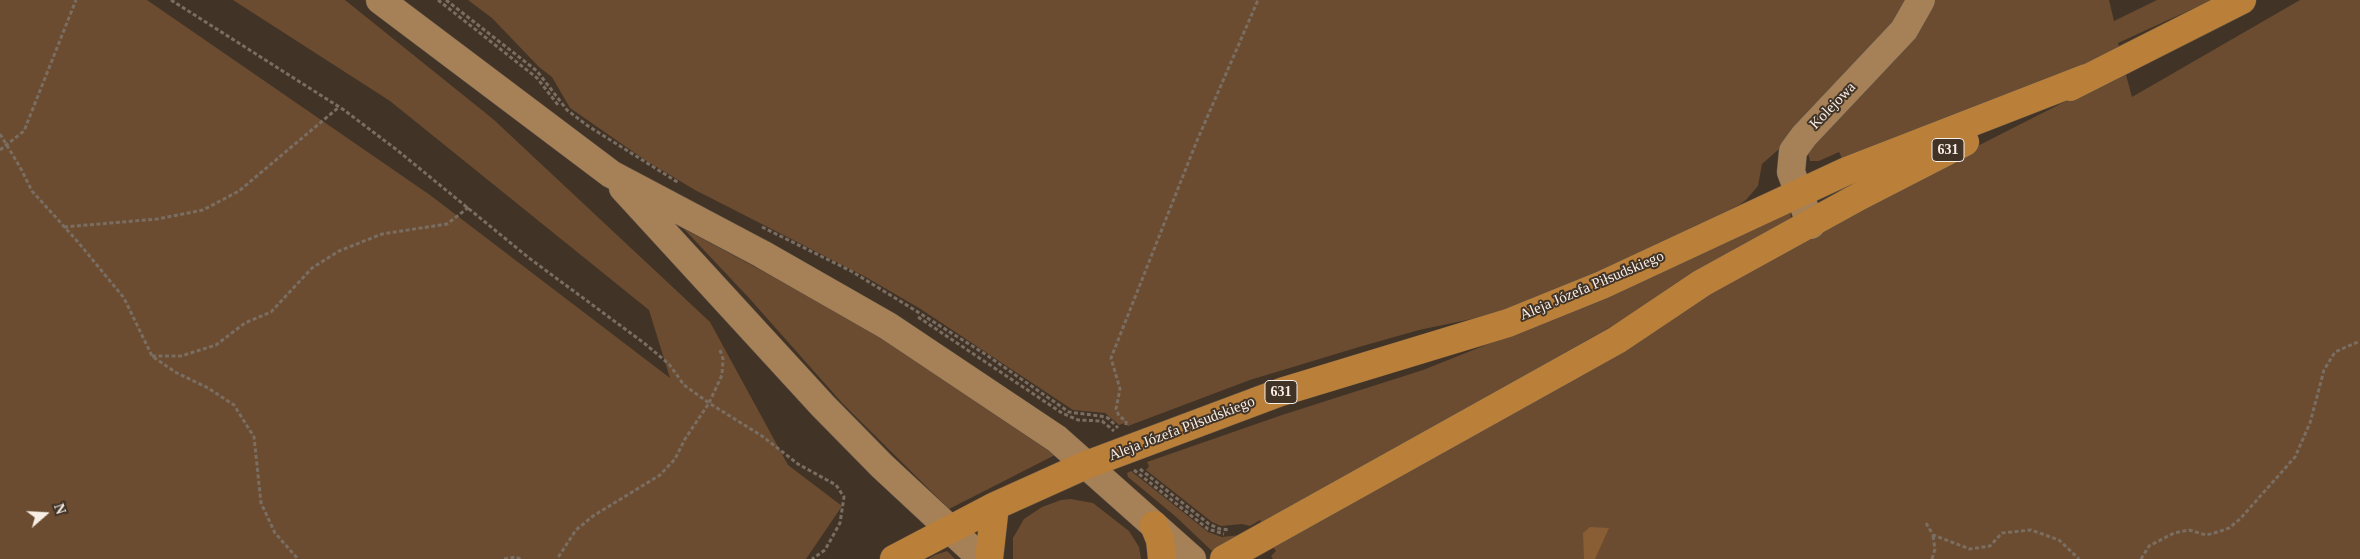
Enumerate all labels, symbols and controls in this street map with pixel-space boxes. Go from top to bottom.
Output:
street label: Kolejowa [1806,79,1860,133]
road number: 631 [1932,138,1964,162]
street label: Aleja Józefa Piłsudskiego [1517,247,1667,325]
road number: 631 [1265,381,1297,404]
street label: Aleja Józefa Piłsudskiego [1106,393,1258,465]
north arrow [20,489,70,539]
text: N [51,502,68,516]

